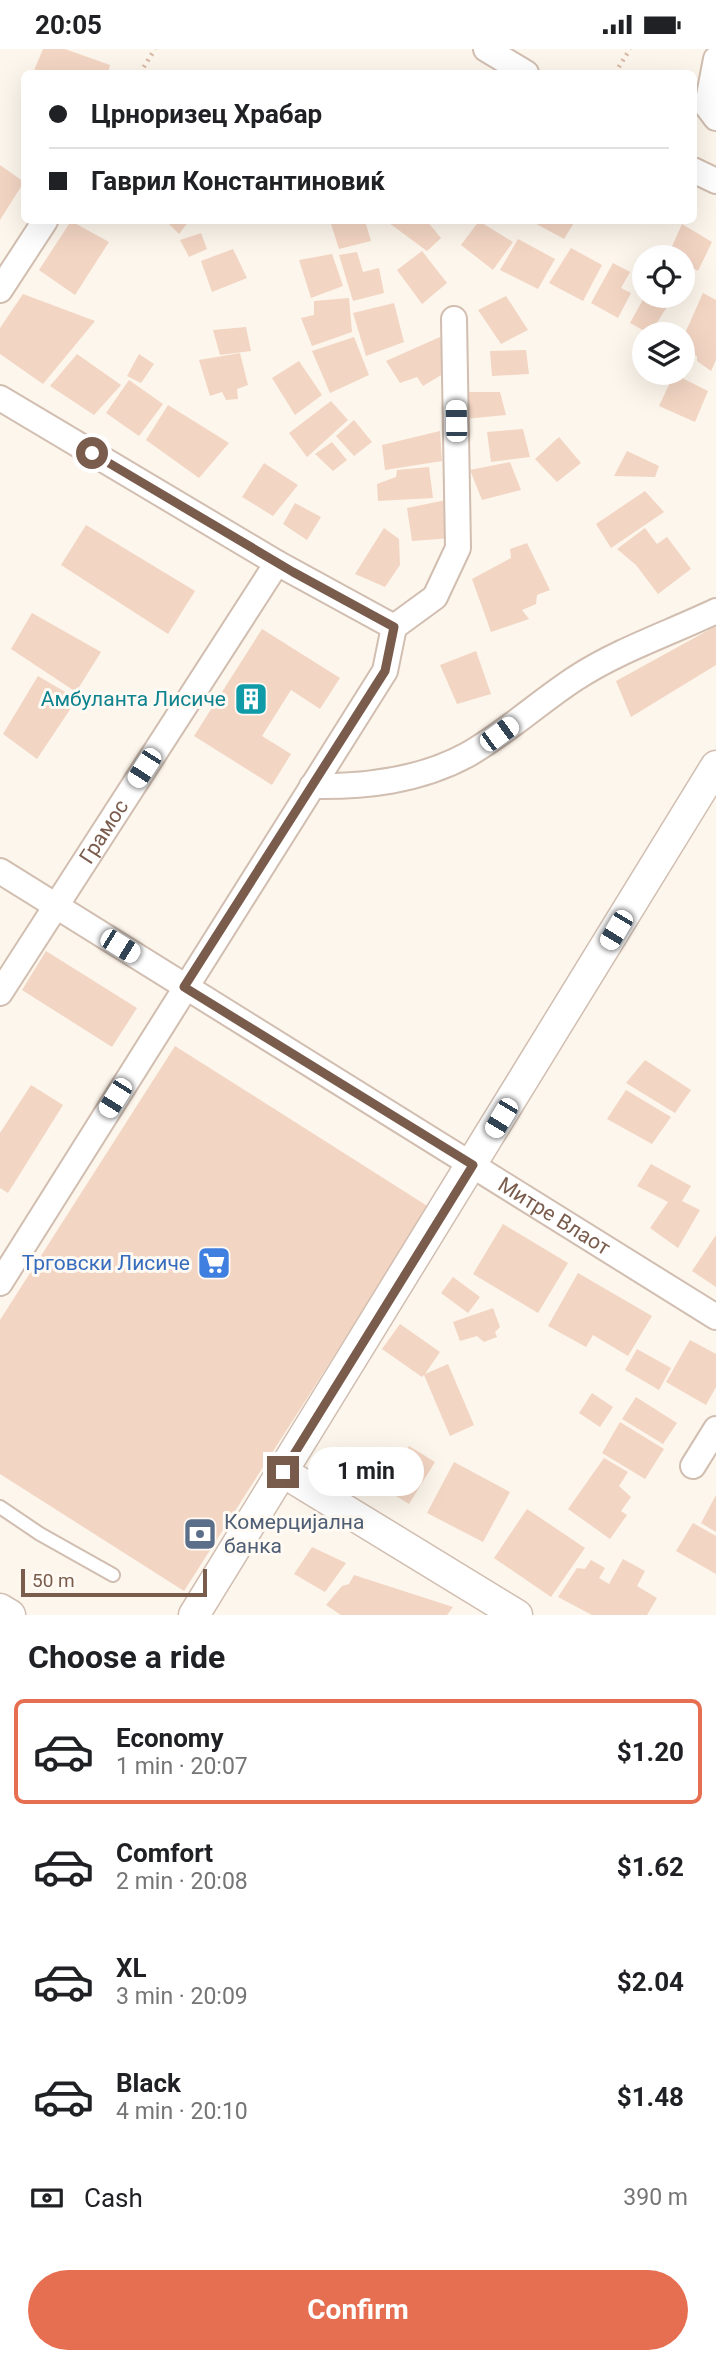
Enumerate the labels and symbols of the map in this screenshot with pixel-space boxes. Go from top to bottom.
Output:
car [446,400,467,442]
route start [76,437,108,469]
building icon: Амбуланта Лисиче [232,680,270,718]
place label: Амбуланта Лисиче [41,687,226,711]
car [476,713,523,755]
car [124,745,165,791]
street label: Грамос [75,795,133,868]
car [597,907,636,953]
car [97,926,144,966]
car [95,1075,136,1121]
car [482,1095,521,1141]
street label: Митре Влаот [494,1172,615,1260]
supermarket icon: Трговски Лисиче [195,1244,233,1282]
place label: Трговски Лисиче [22,1251,190,1275]
callout: 1 min [308,1447,423,1497]
route end [267,1456,299,1488]
place label: Комерцијална банка [224,1510,364,1558]
bank icon: Комерцијална банка [181,1515,219,1553]
scale bar [21,1566,206,1598]

